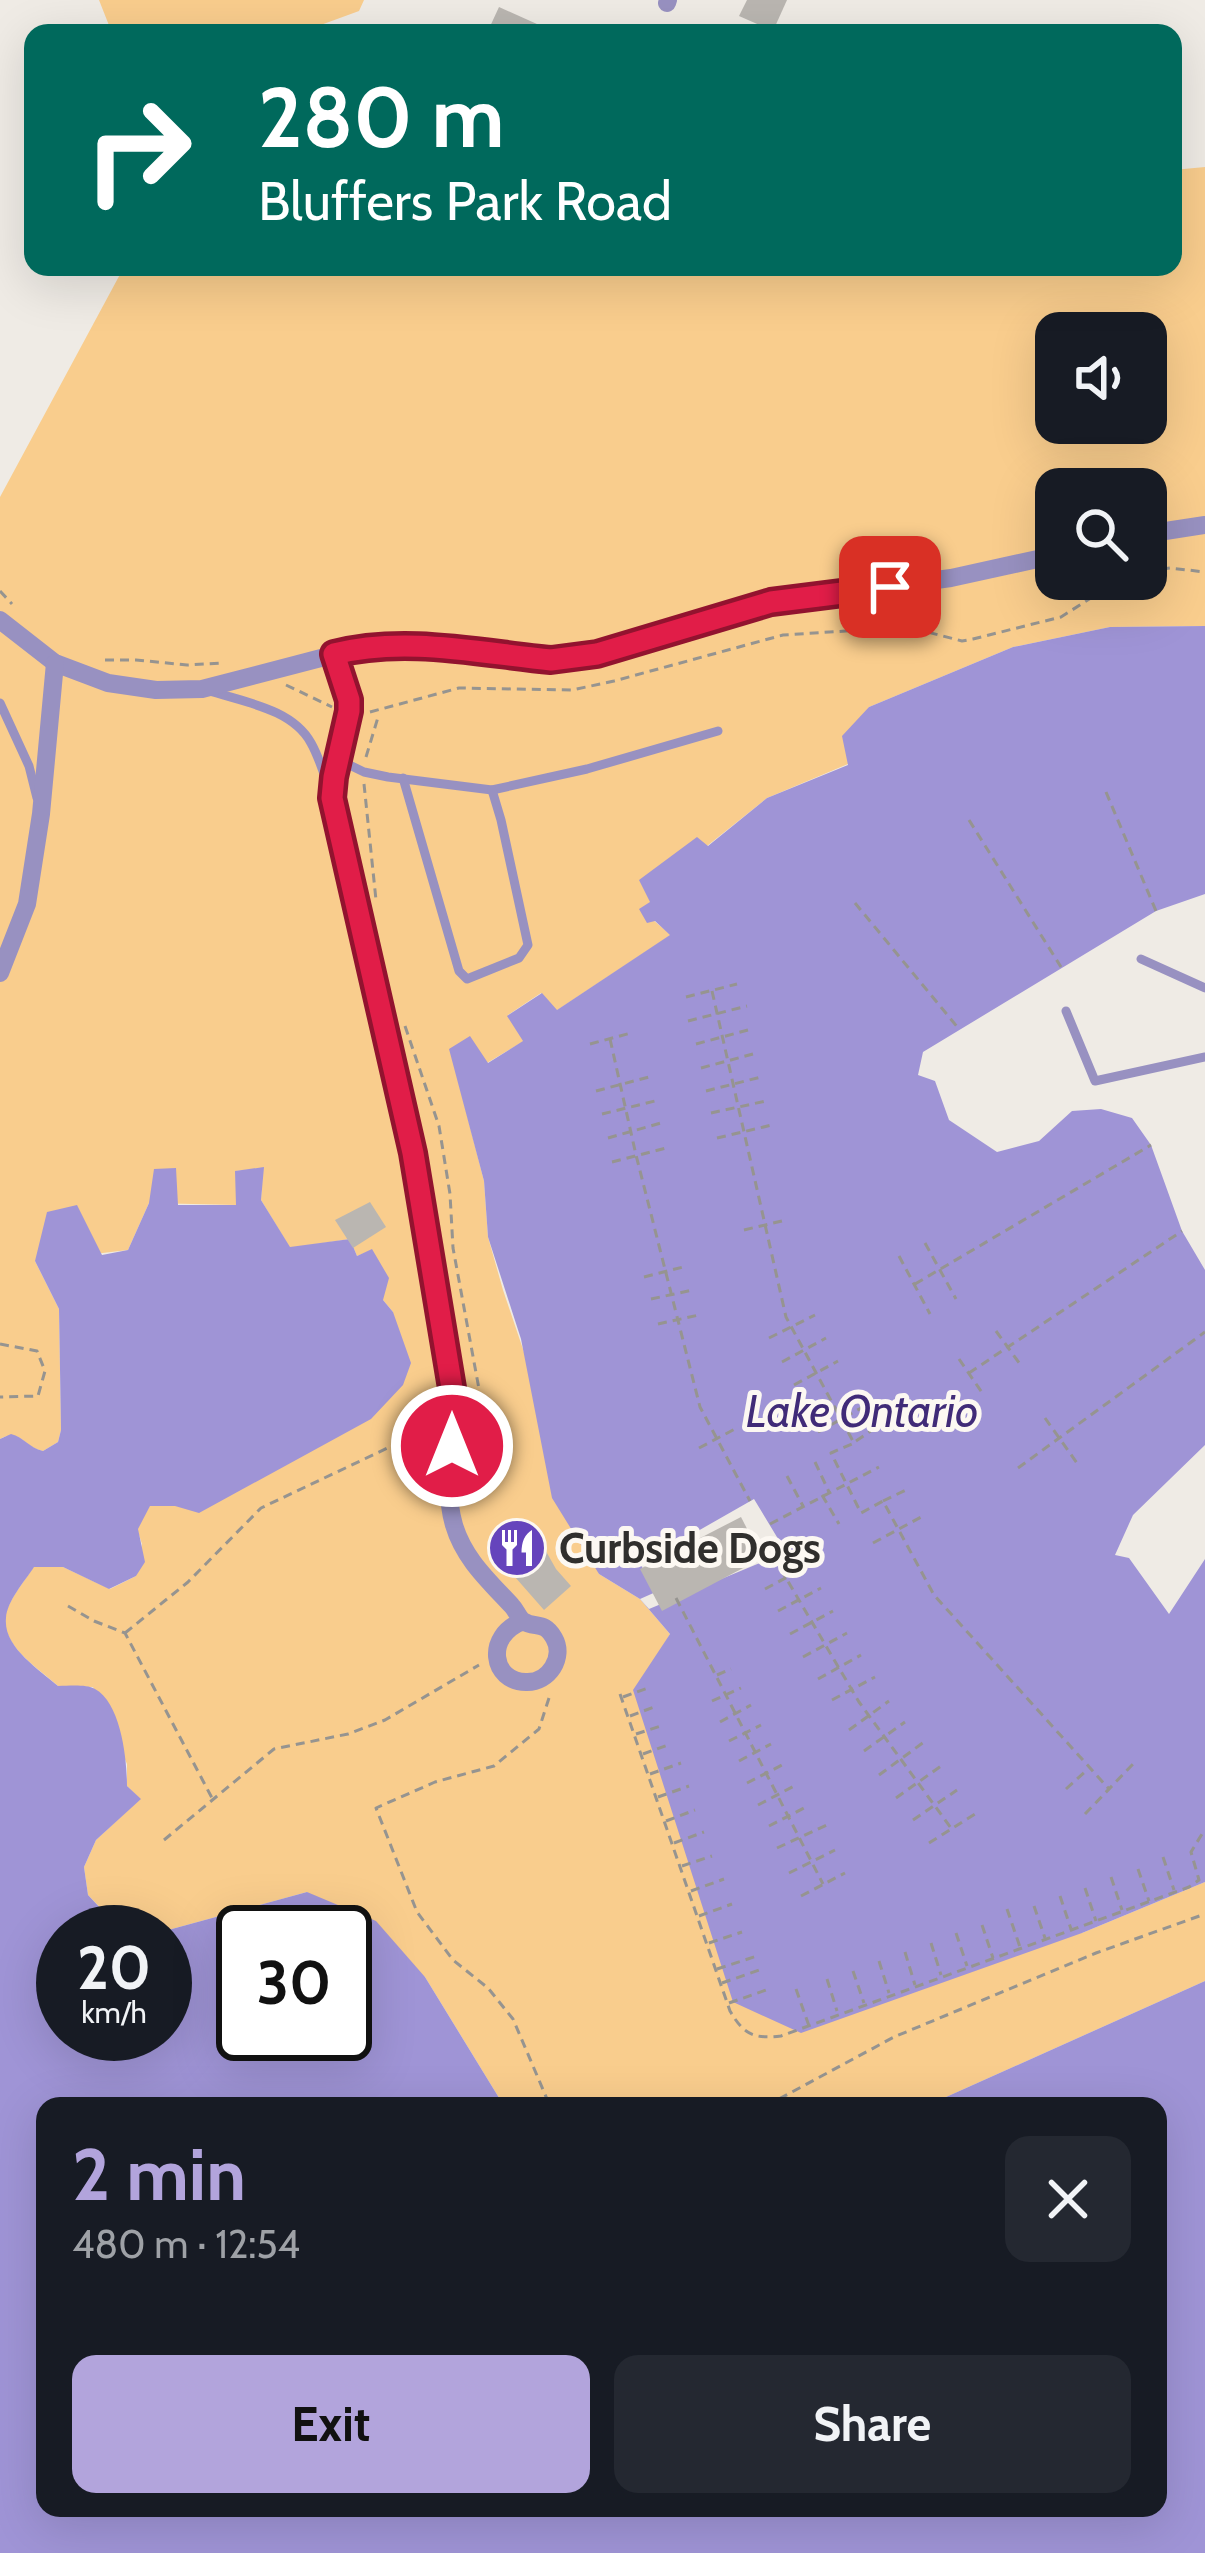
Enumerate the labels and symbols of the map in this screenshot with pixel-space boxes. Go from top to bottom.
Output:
pin [839,536,941,638]
position arrow [389,1383,515,1509]
water label: Lake Ontario [746,1384,978,1438]
restaurant icon: Curbside Dogs [486,1517,548,1579]
place label: Curbside Dogs [559,1522,821,1574]
speed limit sign: 30 [216,1905,372,2061]

